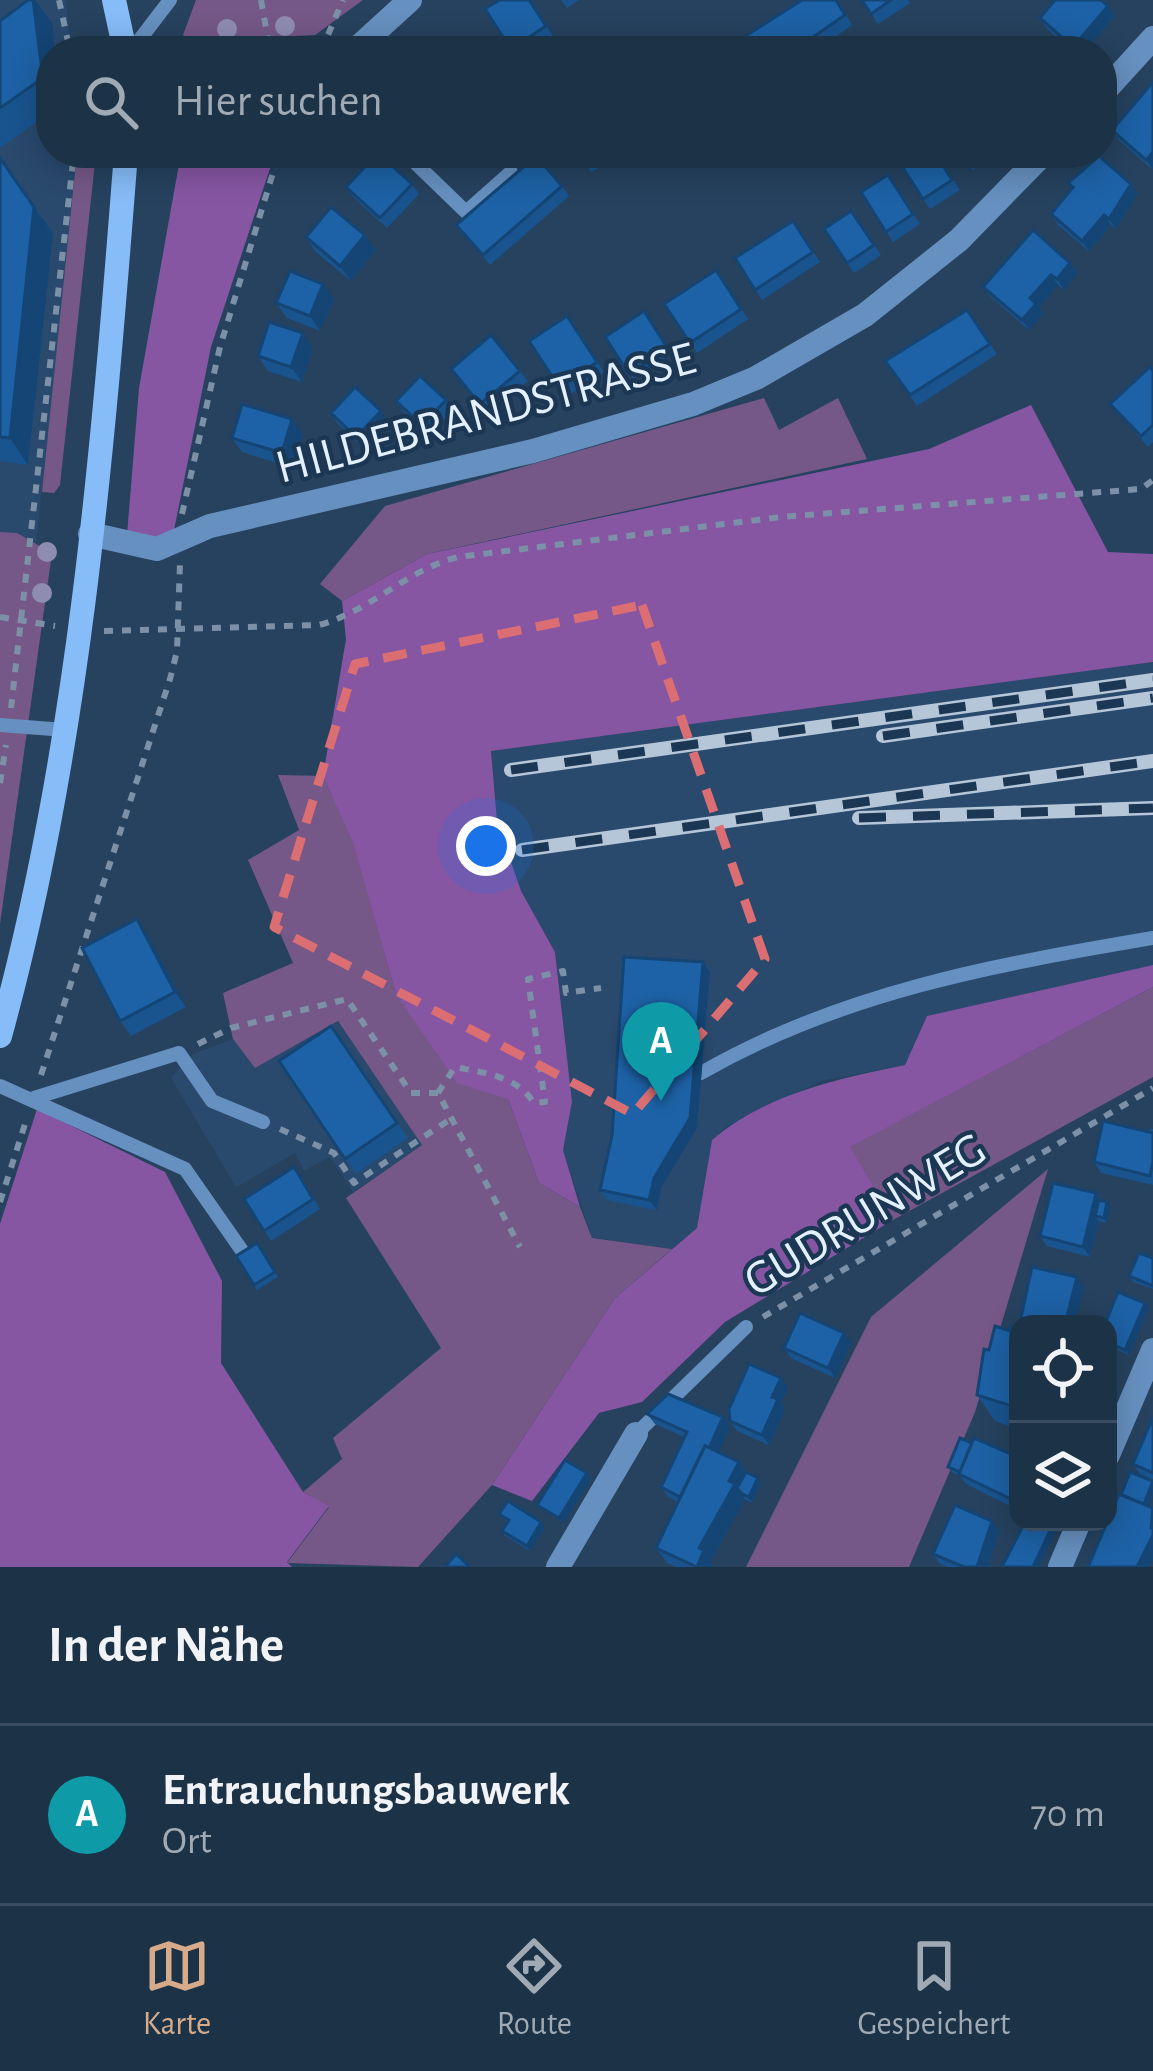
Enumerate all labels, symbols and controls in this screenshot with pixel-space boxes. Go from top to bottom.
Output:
search box [36,36,1117,168]
icon: search [78,69,144,135]
text: Hier suchen [174,79,383,124]
street label: HILDEBRANDSTRASSE [271,335,701,493]
your location [456,816,516,876]
pin: A [622,1002,700,1101]
street label: GUDRUNWEG [737,1125,994,1306]
map controls [1009,1315,1117,1531]
button: locate [1009,1315,1117,1423]
button: layers [1009,1423,1117,1531]
text: In der Nähe [48,1620,284,1671]
text: Entrauchungsbauwerk [162,1768,570,1813]
text: A [75,1795,99,1834]
text: 70 m [1031,1795,1105,1834]
text: Ort [162,1822,212,1861]
tab: Karte [143,1933,211,2045]
tab: Route [497,1933,572,2045]
tab: Gespeichert [857,1933,1010,2045]

